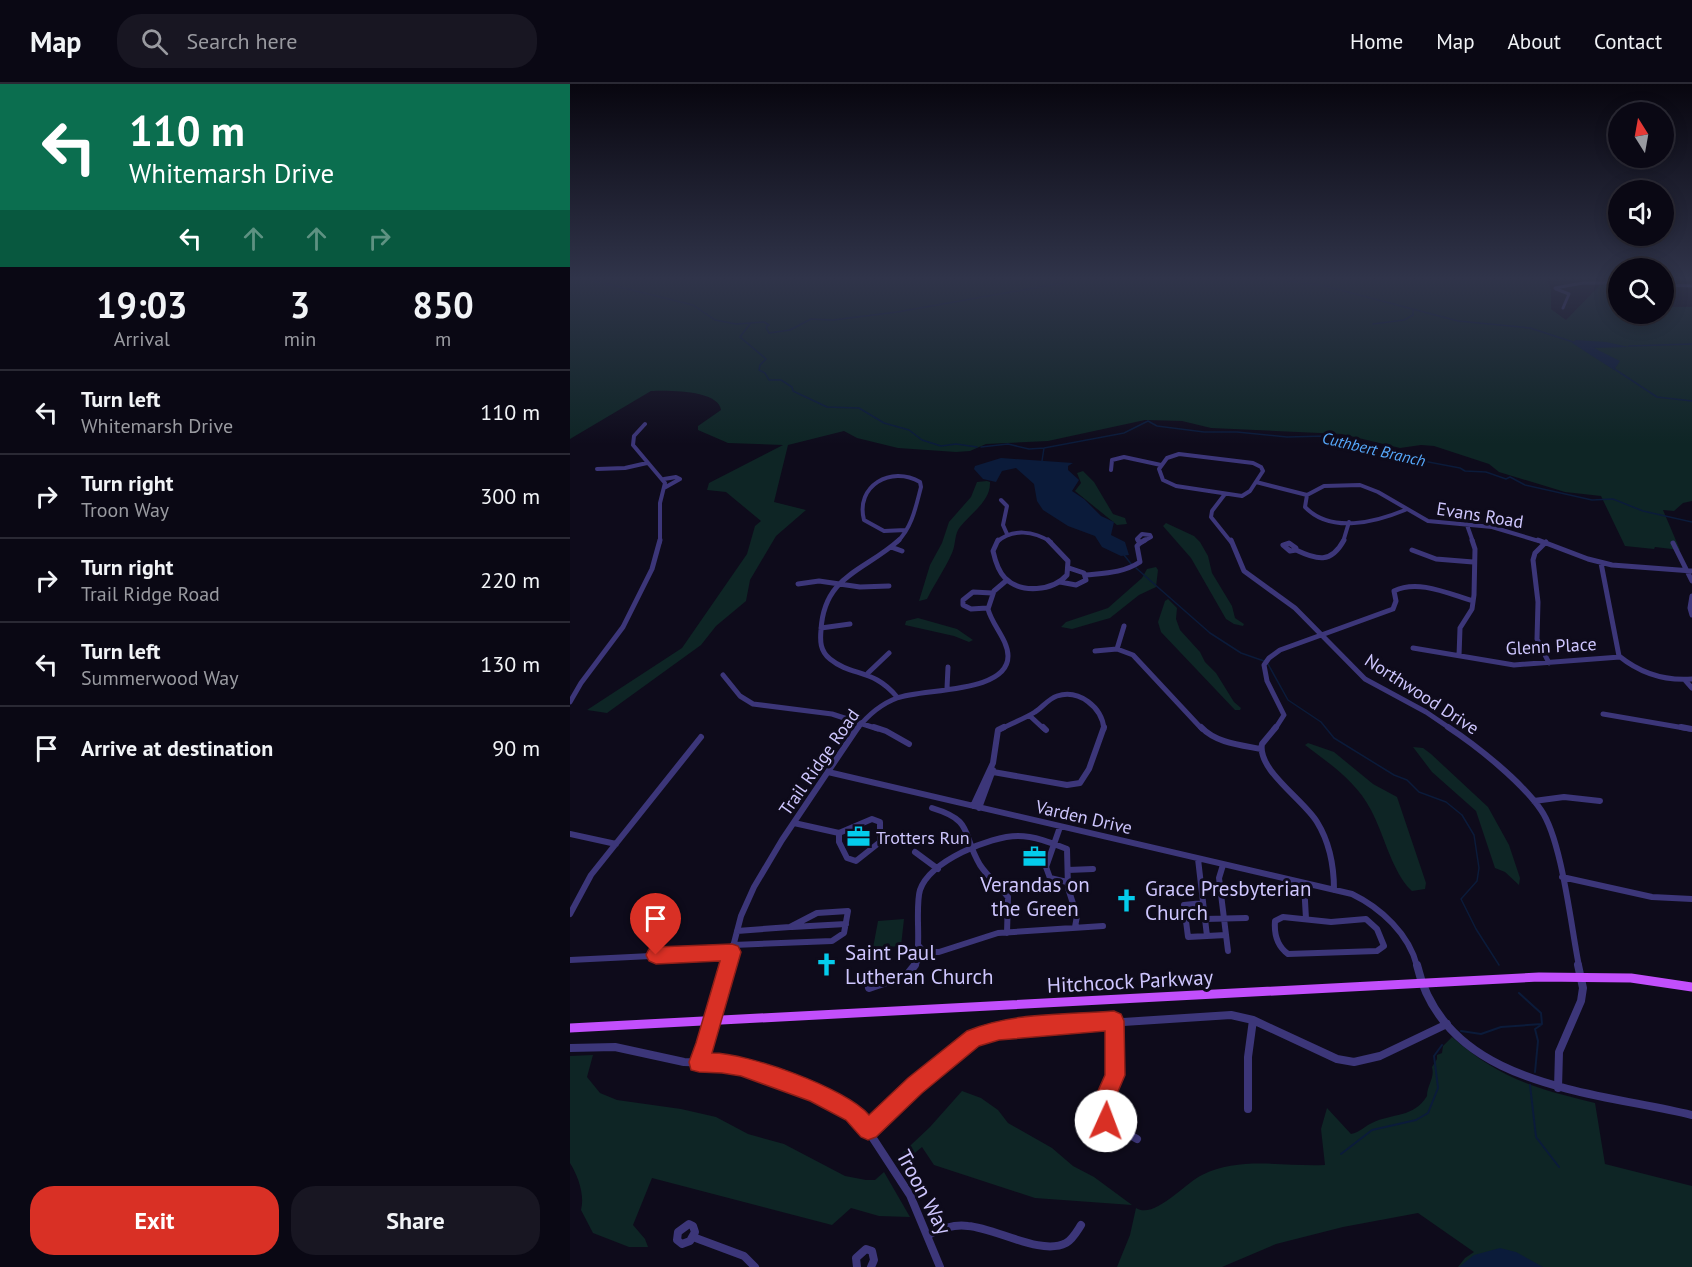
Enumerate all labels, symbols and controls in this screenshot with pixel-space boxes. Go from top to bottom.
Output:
search box [117,14,537,68]
text: Map [30,23,81,60]
icon: search [138,25,171,58]
text: Search here [186,27,297,55]
text: Home [1350,28,1403,55]
text: Map [1436,28,1475,55]
text: About [1508,28,1561,55]
text: Contact [1594,28,1662,55]
north arrow [1608,102,1674,168]
map controls [1608,102,1674,324]
text: 110 m [129,103,245,158]
icon: left [30,108,108,186]
text: Whitemarsh Drive [129,156,334,190]
button: sound [1608,180,1674,246]
icon: left [174,222,207,255]
icon: ahead [237,222,270,255]
icon: ahead [300,222,333,255]
icon: right [363,222,396,255]
button: search [1608,258,1674,324]
text: 19:03 [96,281,188,328]
text: 3 [290,281,310,328]
text: 850 [413,281,474,328]
text: Arrival [114,326,170,352]
text: min [284,326,316,352]
text: m [435,326,451,352]
text: Turn left [81,385,161,413]
icon: left [30,396,63,429]
text: 110 m [480,398,540,426]
text: Whitemarsh Drive [81,413,233,439]
water label: Cuthbert Branch [1320,427,1428,471]
text: Turn right [81,469,173,497]
icon: right [30,480,63,513]
text: 300 m [480,482,540,510]
text: Troon Way [81,497,169,523]
street label: Evans Road [1435,497,1525,533]
text: Turn right [81,553,173,581]
icon: right [30,564,63,597]
text: 220 m [480,566,540,594]
text: Trail Ridge Road [81,581,220,607]
street label: Glenn Place [1505,632,1597,660]
text: Turn left [81,637,161,665]
icon: left [30,648,63,681]
street label: Northwood Drive [1361,649,1483,739]
text: 130 m [480,650,540,678]
text: Summerwood Way [81,665,238,691]
street label: Trail Ridge Road [774,704,864,820]
icon: arrive [30,732,63,765]
text: Arrive at destination [81,734,273,762]
text: 90 m [492,734,540,762]
street label: Varden Drive [1033,795,1134,839]
office icon: Trotters Run [845,824,871,850]
place label: Trotters Run [876,826,970,849]
office icon: Verandas on the Green [1022,843,1048,869]
place label: Verandas on the Green [979,871,1090,922]
place label: Grace Presbyterian Church [1145,875,1311,926]
church icon: Grace Presbyterian Church [1114,887,1140,913]
pin [630,893,681,955]
icon: arrive [639,902,672,935]
place label: Saint Paul Lutheran Church [845,939,994,990]
church icon: Saint Paul Lutheran Church [814,951,840,977]
street label: Hitchcock Parkway [1046,963,1214,999]
position arrow [1074,1089,1138,1153]
street label: Troon Way [890,1145,958,1239]
button: Exit [30,1186,279,1255]
button: Share [291,1186,540,1255]

